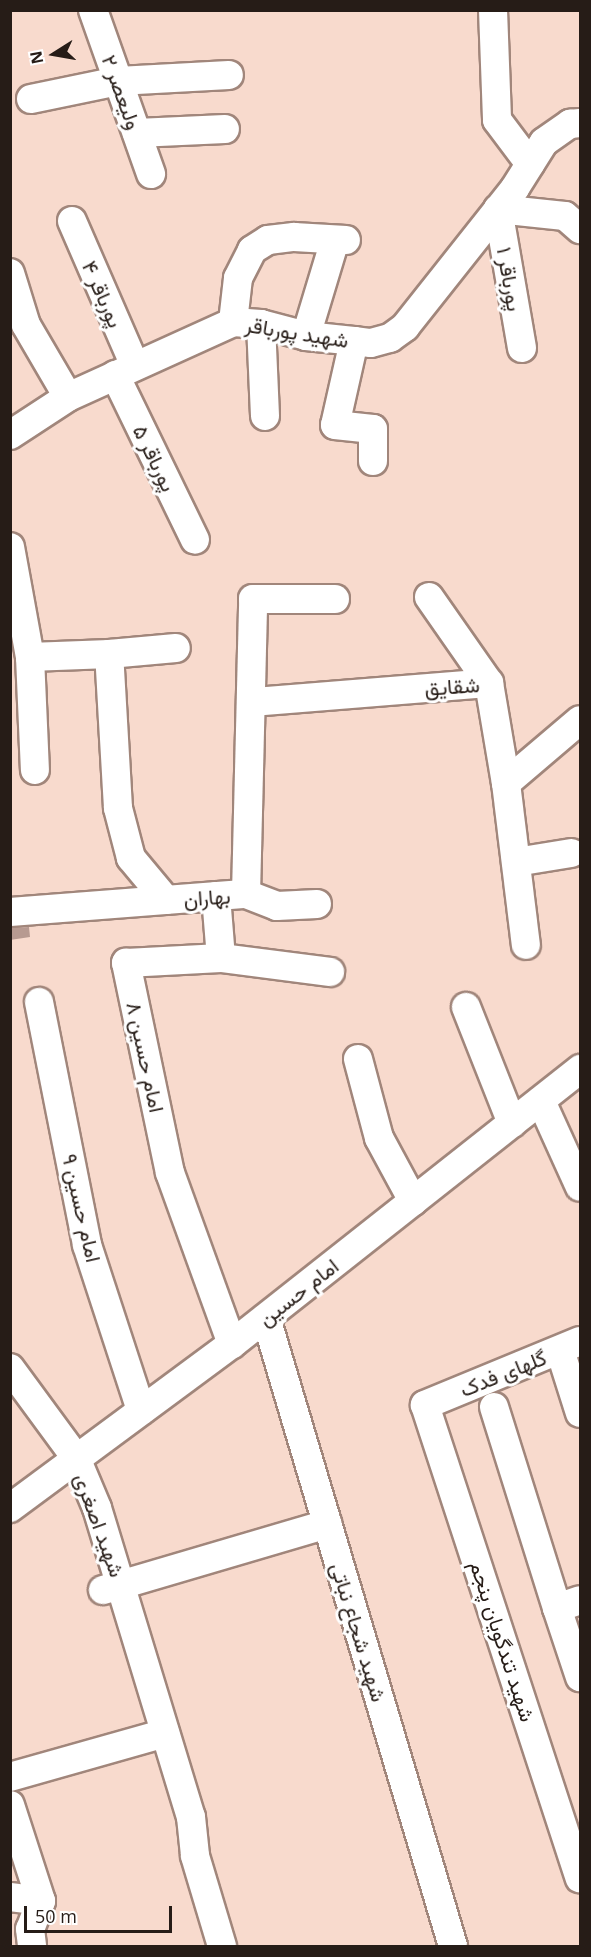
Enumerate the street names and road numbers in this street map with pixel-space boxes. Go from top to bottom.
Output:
street label: ولیعصر ۲ [97,51,147,133]
street label: پورباقر ۱ [492,245,528,313]
street label: پورباقر ۴ [77,257,129,331]
street label: شهید پورباقر [243,311,351,353]
street label: پورباقر ۵ [128,421,182,495]
street label: شقایق [424,672,480,700]
street label: بهاران [183,883,231,911]
street label: امام حسین ۸ [122,999,170,1115]
street label: امام حسین ۹ [57,1151,107,1265]
street label: امام حسین [253,1253,343,1331]
street label: گلهای فدک [456,1344,550,1402]
street label: شهید اصغری [70,1470,130,1580]
street label: شهید تندگویان پنجم [465,1557,541,1725]
street label: شهید شجاع نباتی [326,1559,392,1705]

